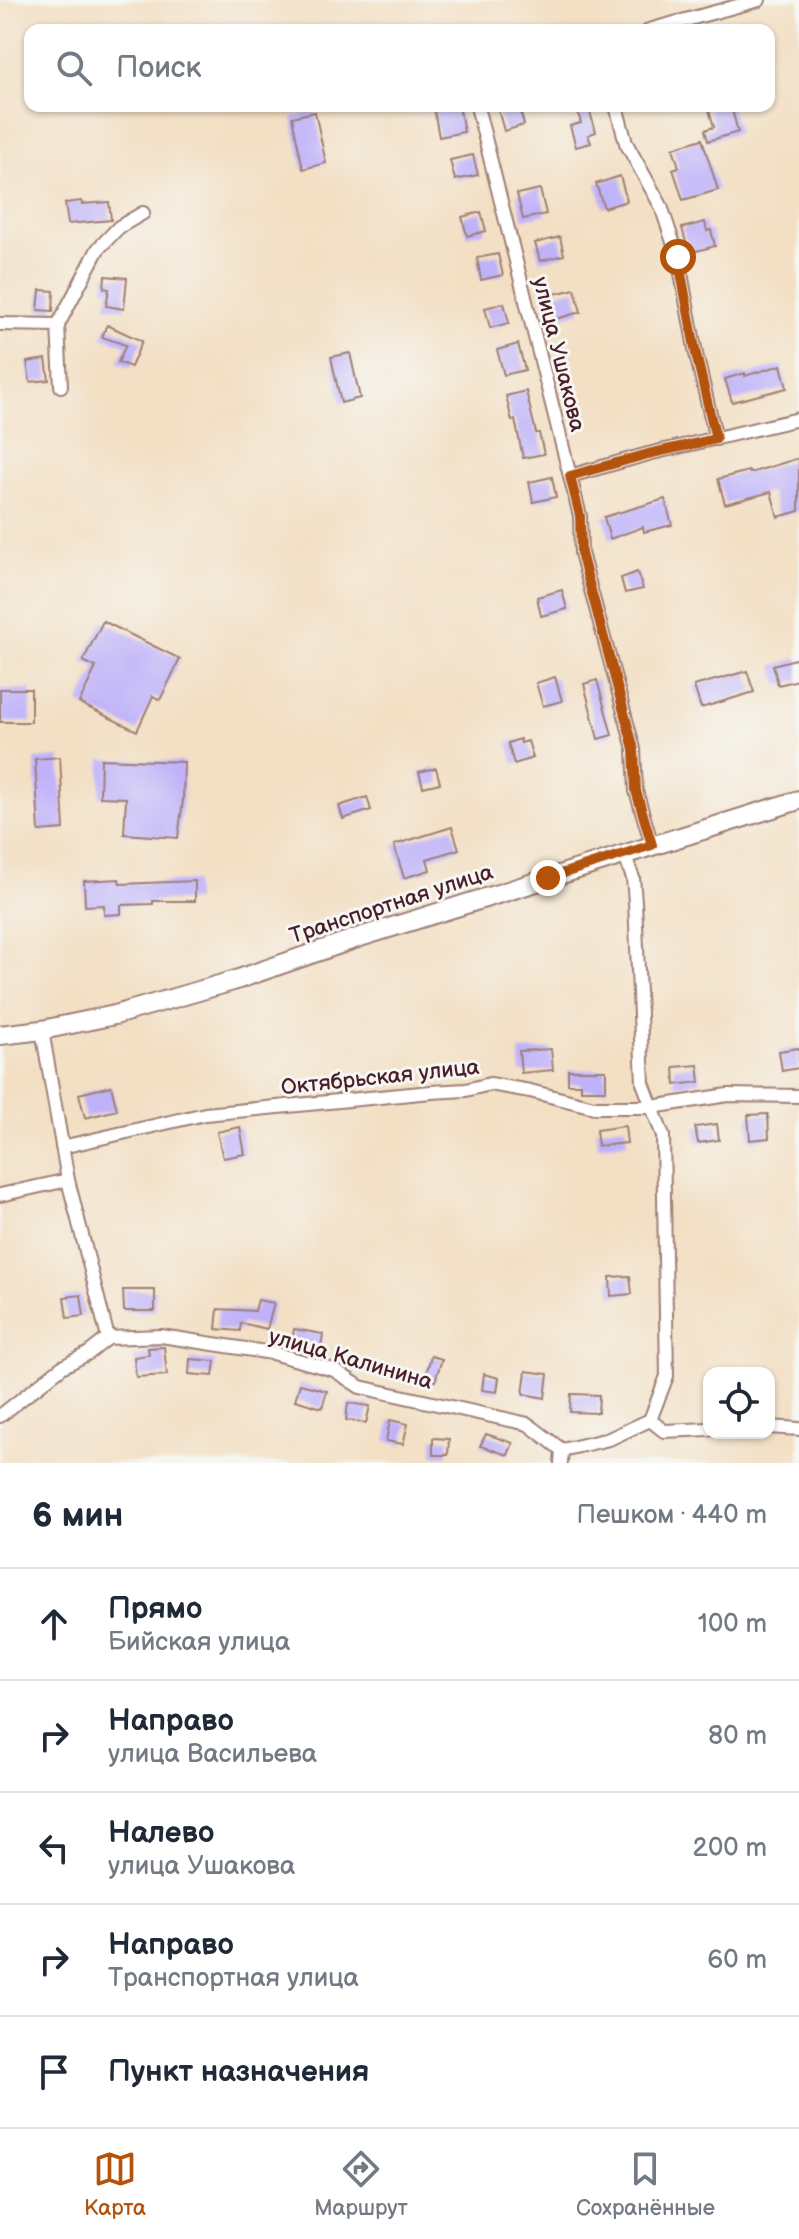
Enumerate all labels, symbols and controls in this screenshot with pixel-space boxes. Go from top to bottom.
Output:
search box [24,24,775,112]
icon: search [52,46,96,90]
text: Поиск [116,50,202,86]
route start [660,239,696,275]
street label: улица Ушакова [526,274,591,435]
street label: Транспортная улица [286,859,497,950]
route end [530,860,566,896]
street label: Октябрьская улица [280,1054,481,1101]
street label: улица Калинина [266,1323,436,1396]
map controls [703,1367,775,1439]
button: locate [703,1367,775,1439]
text: 6 мин [32,1495,123,1536]
text: Пешком · 440 m [576,1500,767,1531]
text: Прямо [108,1591,202,1627]
icon: ahead [32,1602,76,1646]
text: 100 m [698,1609,767,1640]
text: Бийская улица [108,1627,290,1658]
text: Направо [108,1703,234,1739]
icon: right [32,1714,76,1758]
text: 80 m [708,1721,767,1752]
text: улица Васильева [108,1739,317,1770]
text: Налево [108,1815,214,1851]
icon: left [32,1826,76,1870]
text: 200 m [693,1833,767,1864]
text: улица Ушакова [108,1851,295,1882]
text: Направо [108,1927,234,1963]
icon: right [32,1938,76,1982]
text: 60 m [707,1945,767,1976]
text: Транспортная улица [108,1963,359,1994]
icon: arrive [32,2050,76,2094]
text: Пункт назначения [108,2054,369,2090]
tab: Карта [84,2147,146,2222]
tab: Маршрут [314,2147,408,2222]
tab: Сохранённые [576,2147,715,2222]

